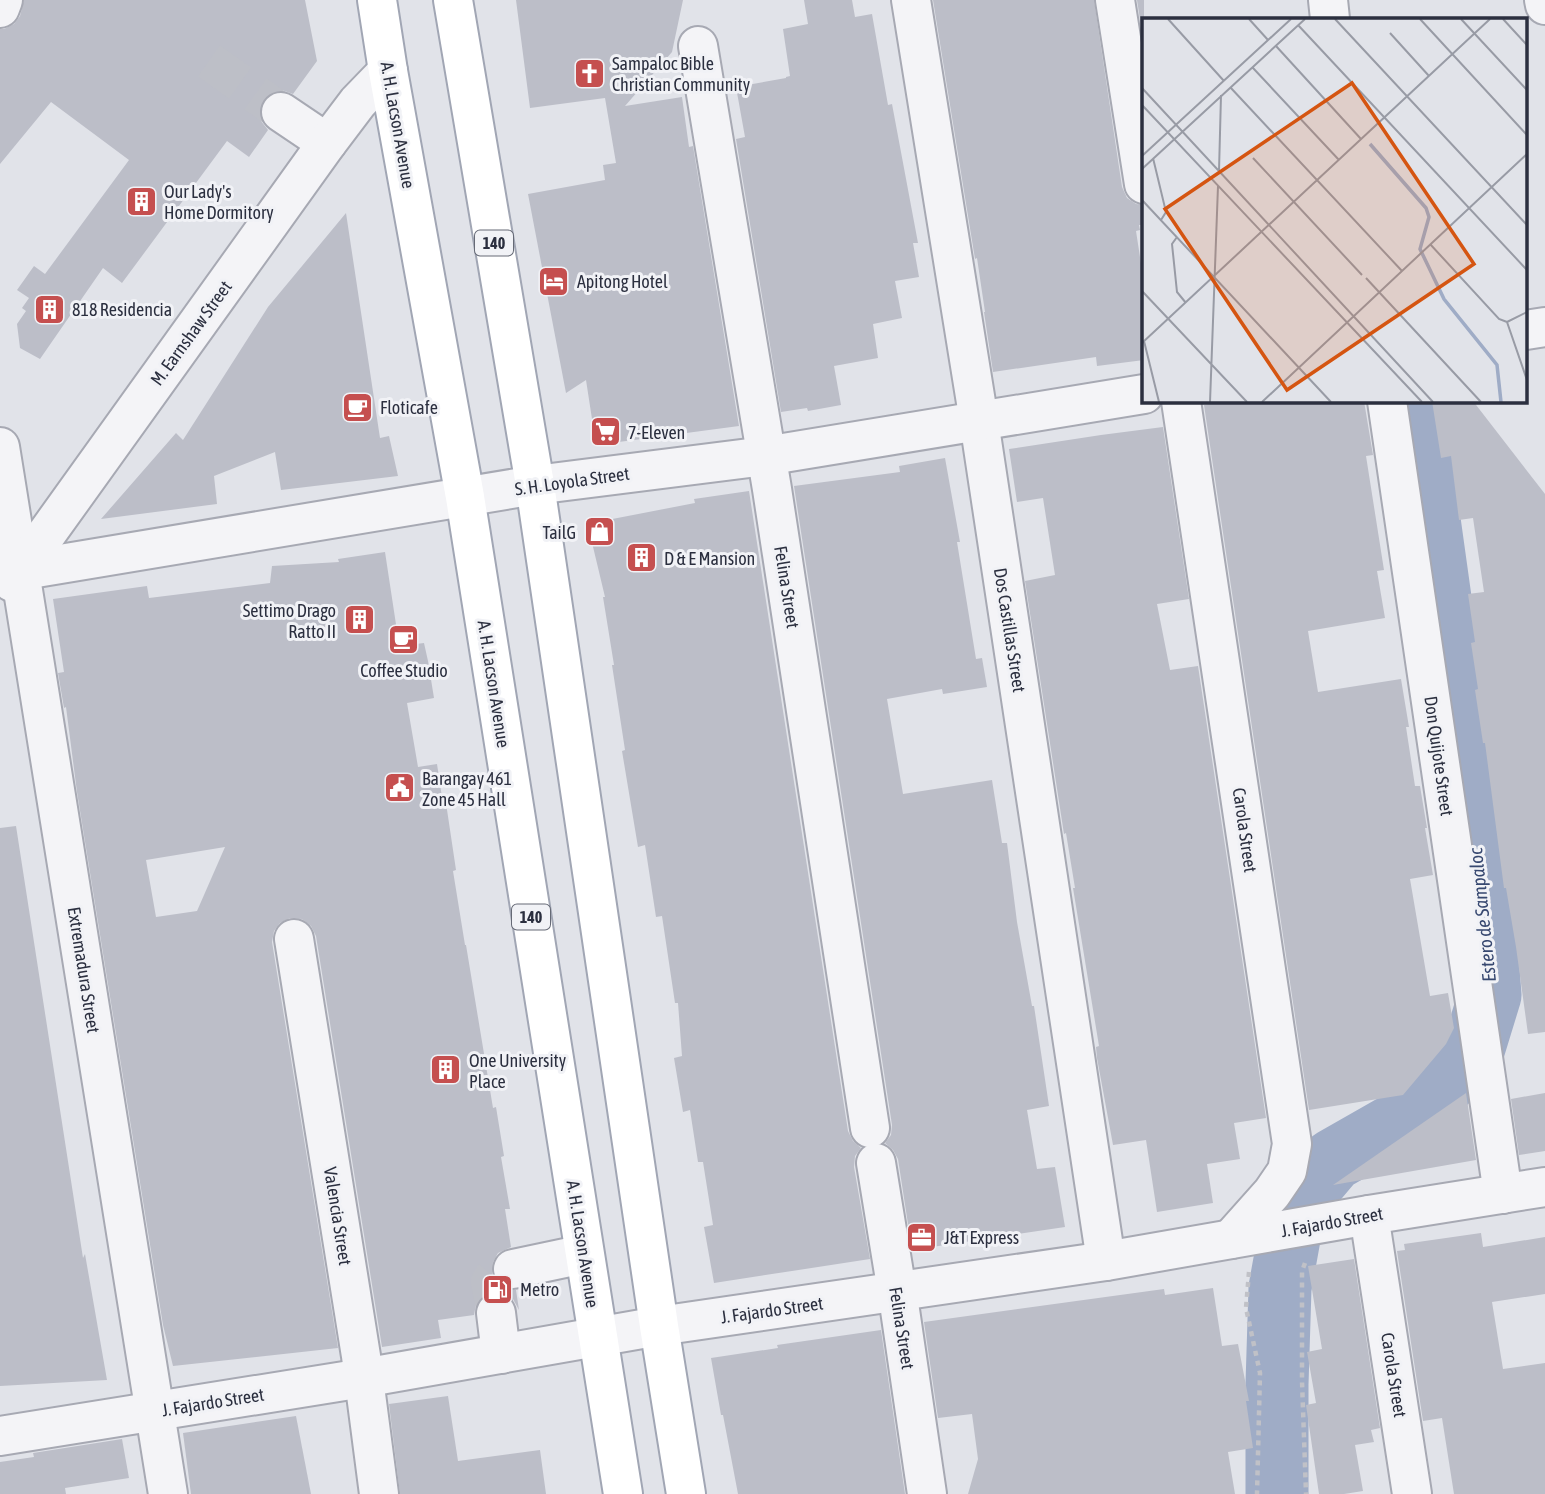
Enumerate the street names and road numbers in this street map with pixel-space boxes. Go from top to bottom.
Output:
street label: A. H. Lacson Avenue [377,60,419,190]
road number: 140 [475,230,513,256]
street label: M. Earnshaw Street [146,277,236,389]
street label: S. H. Loyola Street [513,463,631,499]
street label: Felina Street [770,544,804,630]
street label: Dos Castillas Street [990,566,1030,694]
street label: A. H. Lacson Avenue [474,619,514,749]
street label: Don Quijote Street [1420,695,1458,817]
street label: Carola Street [1229,786,1261,874]
road number: 140 [512,904,550,930]
street label: Extremadura Street [64,905,104,1035]
street label: Valencia Street [320,1165,356,1267]
street label: A. H. Lacson Avenue [563,1179,603,1309]
street label: J. Fajardo Street [1279,1203,1385,1241]
street label: Felina Street [885,1285,919,1371]
street label: J. Fajardo Street [719,1292,825,1328]
street label: Carola Street [1377,1331,1411,1419]
street label: J. Fajardo Street [160,1384,266,1420]

